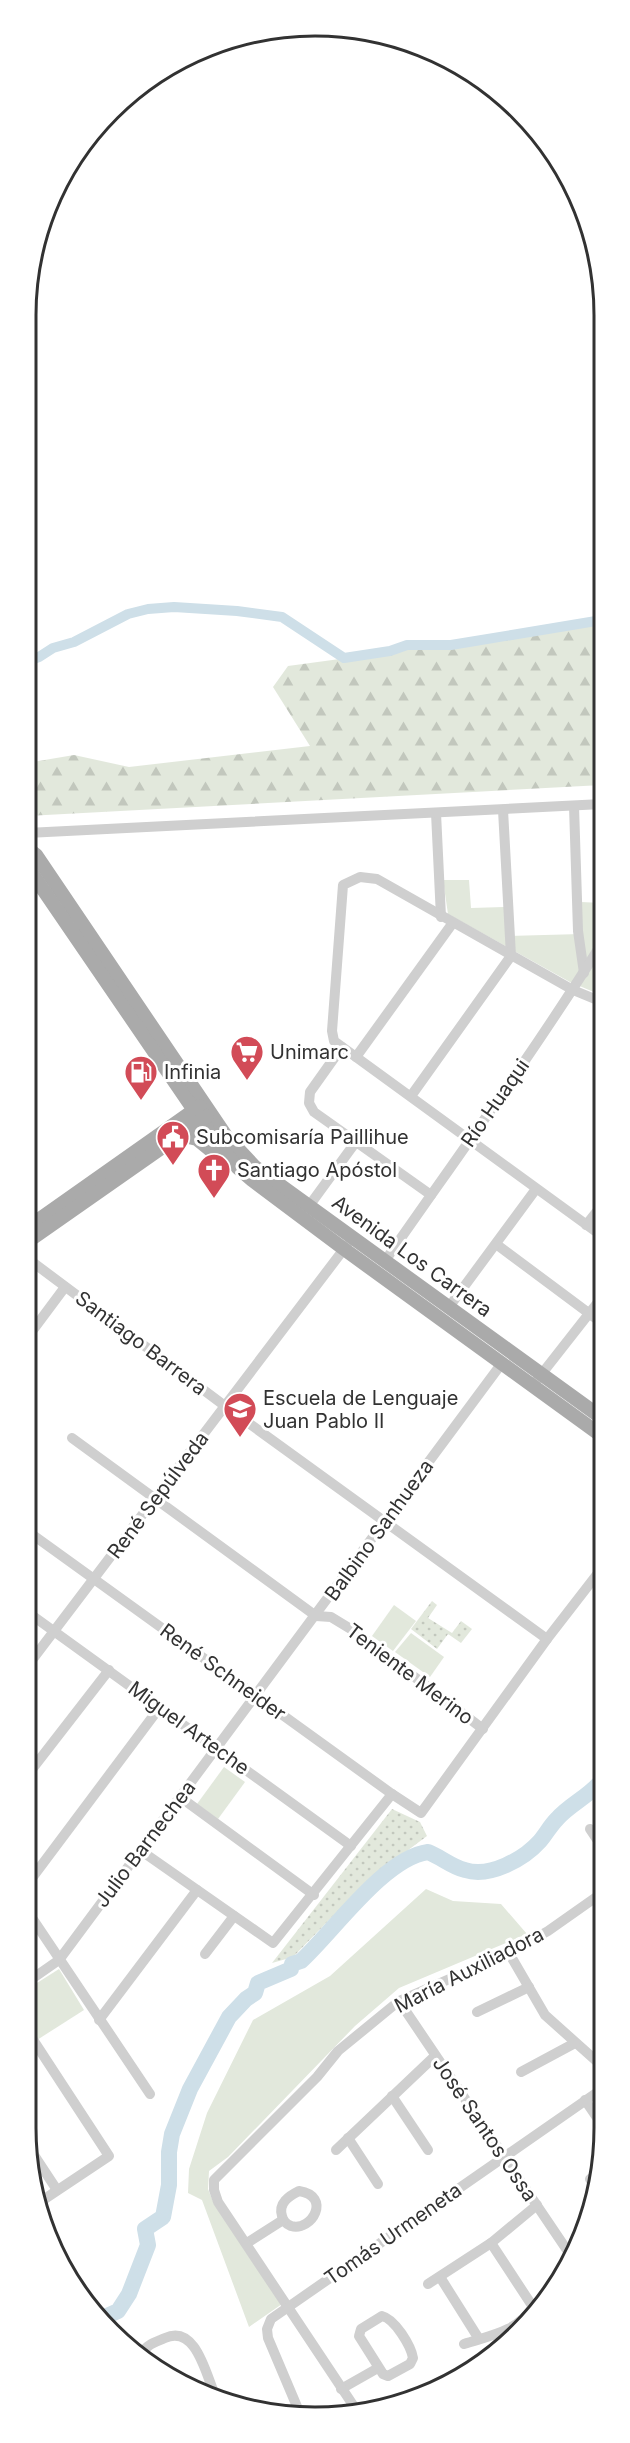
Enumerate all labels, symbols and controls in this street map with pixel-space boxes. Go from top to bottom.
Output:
supermarket icon: Unimarc [229,1034,265,1081]
place label: Unimarc [270,1040,349,1064]
fuel station icon: Infinia [123,1054,159,1101]
street label: Río Huaqui [456,1054,534,1152]
place label: Infinia [164,1060,221,1084]
public building icon: Subcomisaría Paillihue [155,1119,191,1166]
place label: Subcomisaría Paillihue [196,1125,409,1149]
church icon: Santiago Apóstol [196,1152,232,1199]
place label: Santiago Apóstol [237,1158,397,1182]
street label: Avenida Los Carrera [327,1190,497,1322]
street label: Santiago Barrera [71,1286,211,1400]
place label: Escuela de Lenguaje Juan Pablo II [263,1386,458,1433]
school or university icon: Escuela de Lenguaje Juan Pablo II [222,1391,258,1438]
street label: René Sepúlveda [102,1427,214,1563]
street label: Balbino Sanhueza [320,1455,438,1605]
street label: René Schneider [156,1618,291,1726]
street label: Teniente Merino [342,1618,478,1730]
street label: Miguel Arteche [124,1676,254,1780]
street label: Julio Barnechea [90,1776,200,1912]
street label: María Auxiliadora [390,1922,548,2018]
street label: José Santos Ossa [428,2052,542,2206]
street label: Tomás Urmeneta [320,2178,466,2290]

